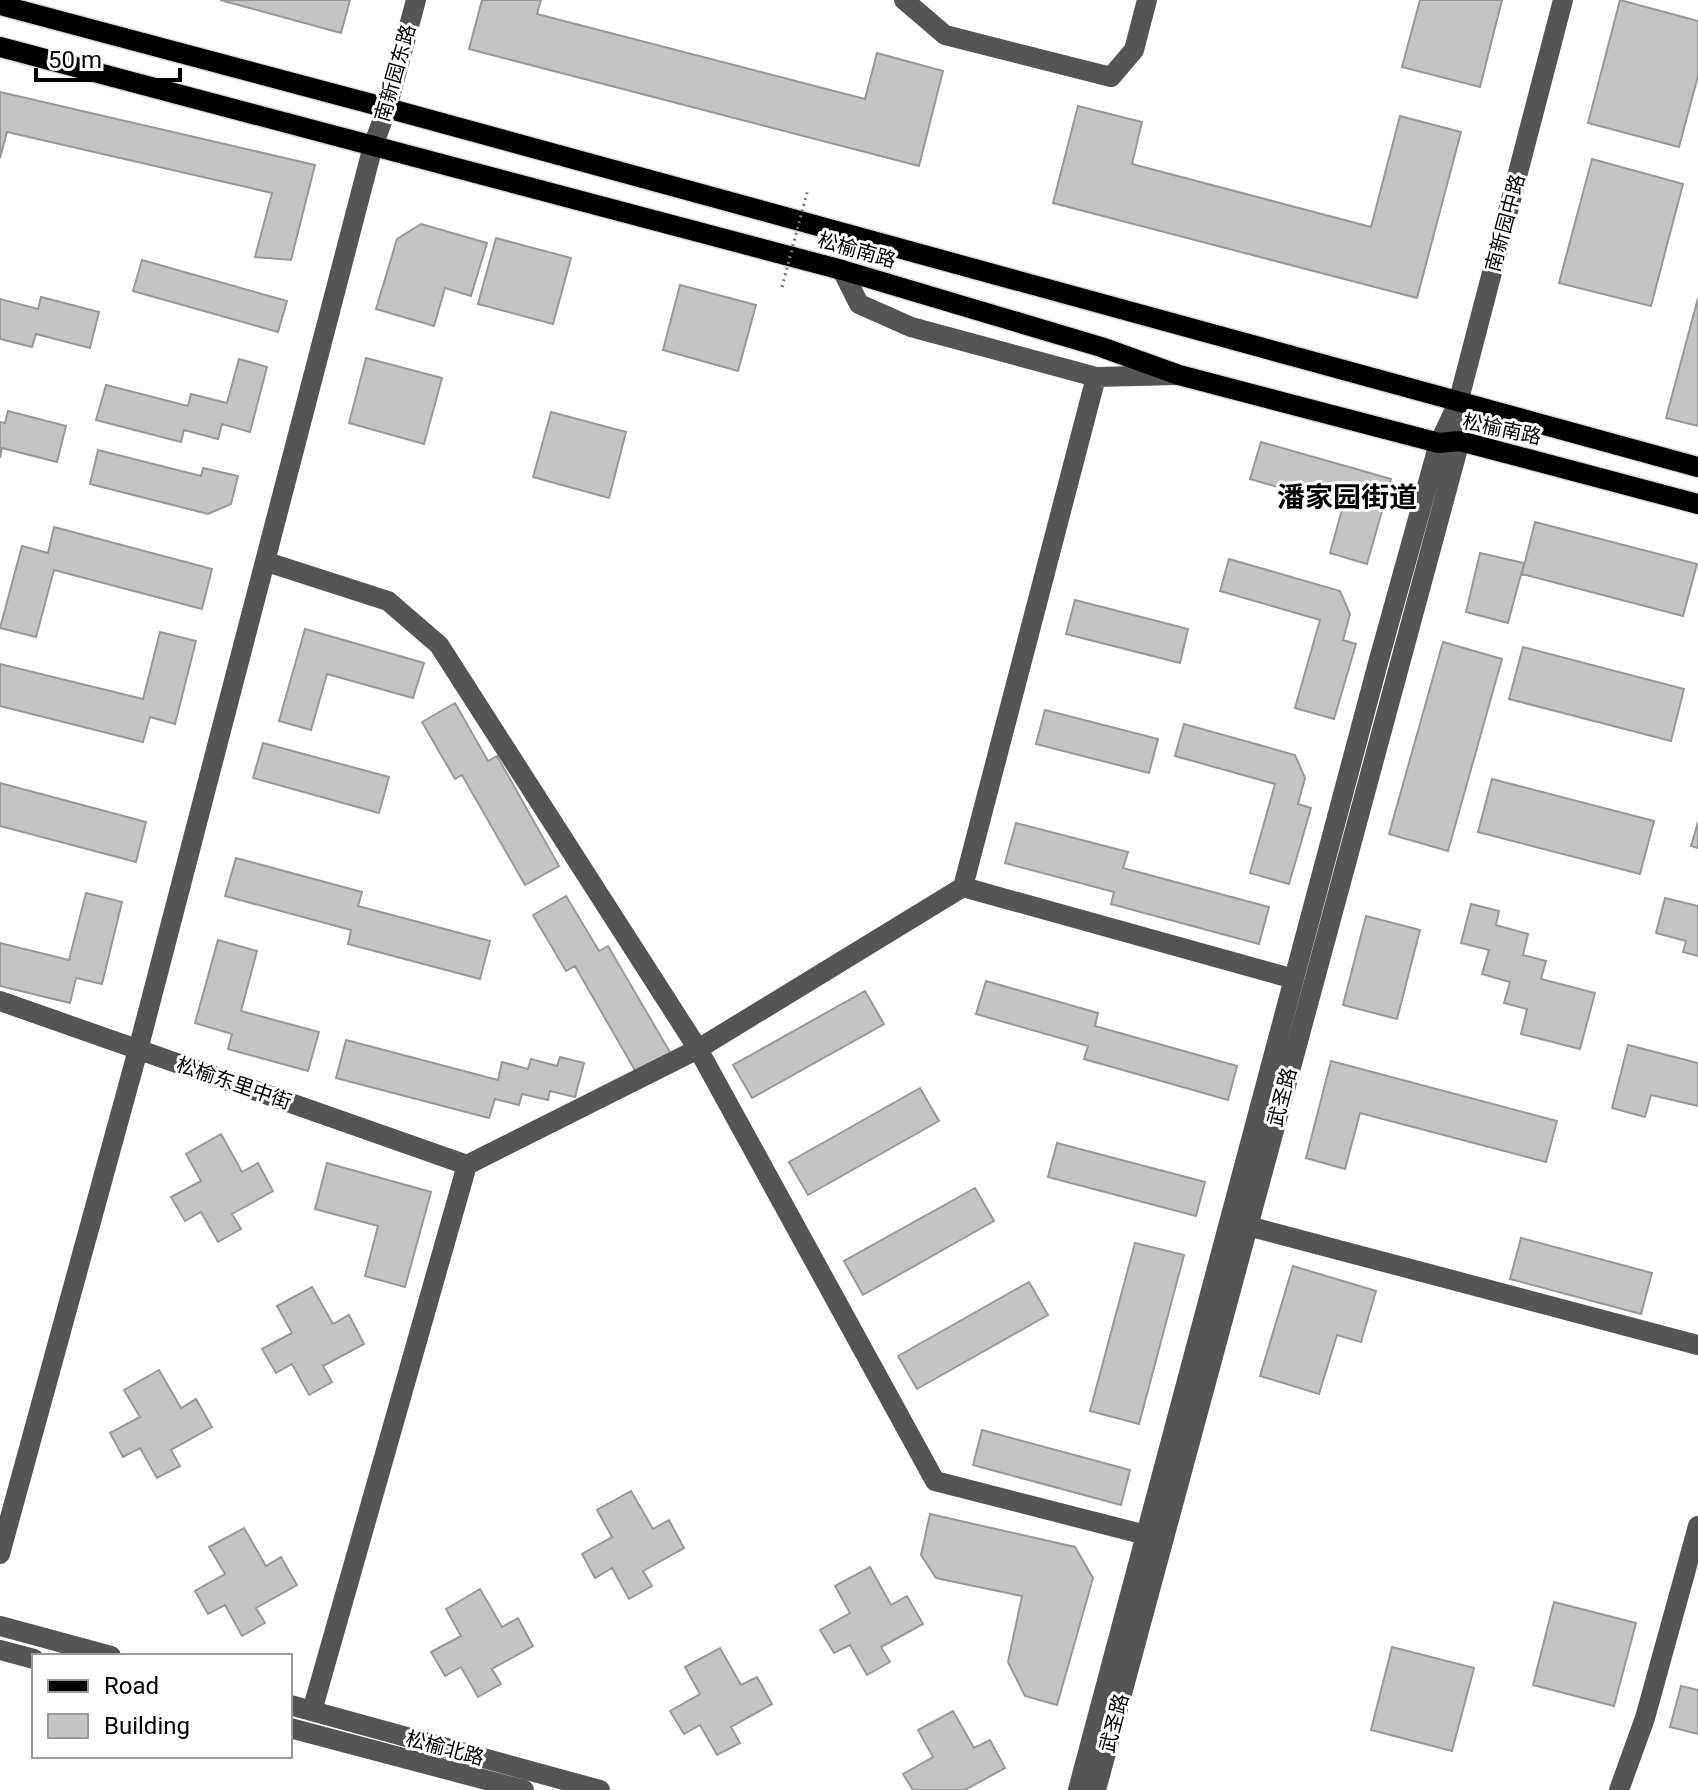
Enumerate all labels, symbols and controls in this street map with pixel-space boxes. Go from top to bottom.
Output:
street label: 南新园东路 [370,22,420,124]
scale bar [36,32,180,82]
text: 50 m [48,46,102,74]
street label: 南新园中路 [1480,172,1530,274]
street label: 松榆南路 [815,227,899,273]
street label: 松榆南路 [1460,409,1544,449]
district label: 潘家园街道 [1277,481,1417,514]
street label: 松榆东里中街 [173,1052,295,1114]
street label: 武圣路 [1263,1065,1301,1129]
legend [32,1654,292,1758]
text: Road [104,1672,159,1700]
street label: 武圣路 [1095,1691,1133,1755]
text: Building [104,1712,190,1740]
street label: 松榆北路 [403,1726,487,1770]

